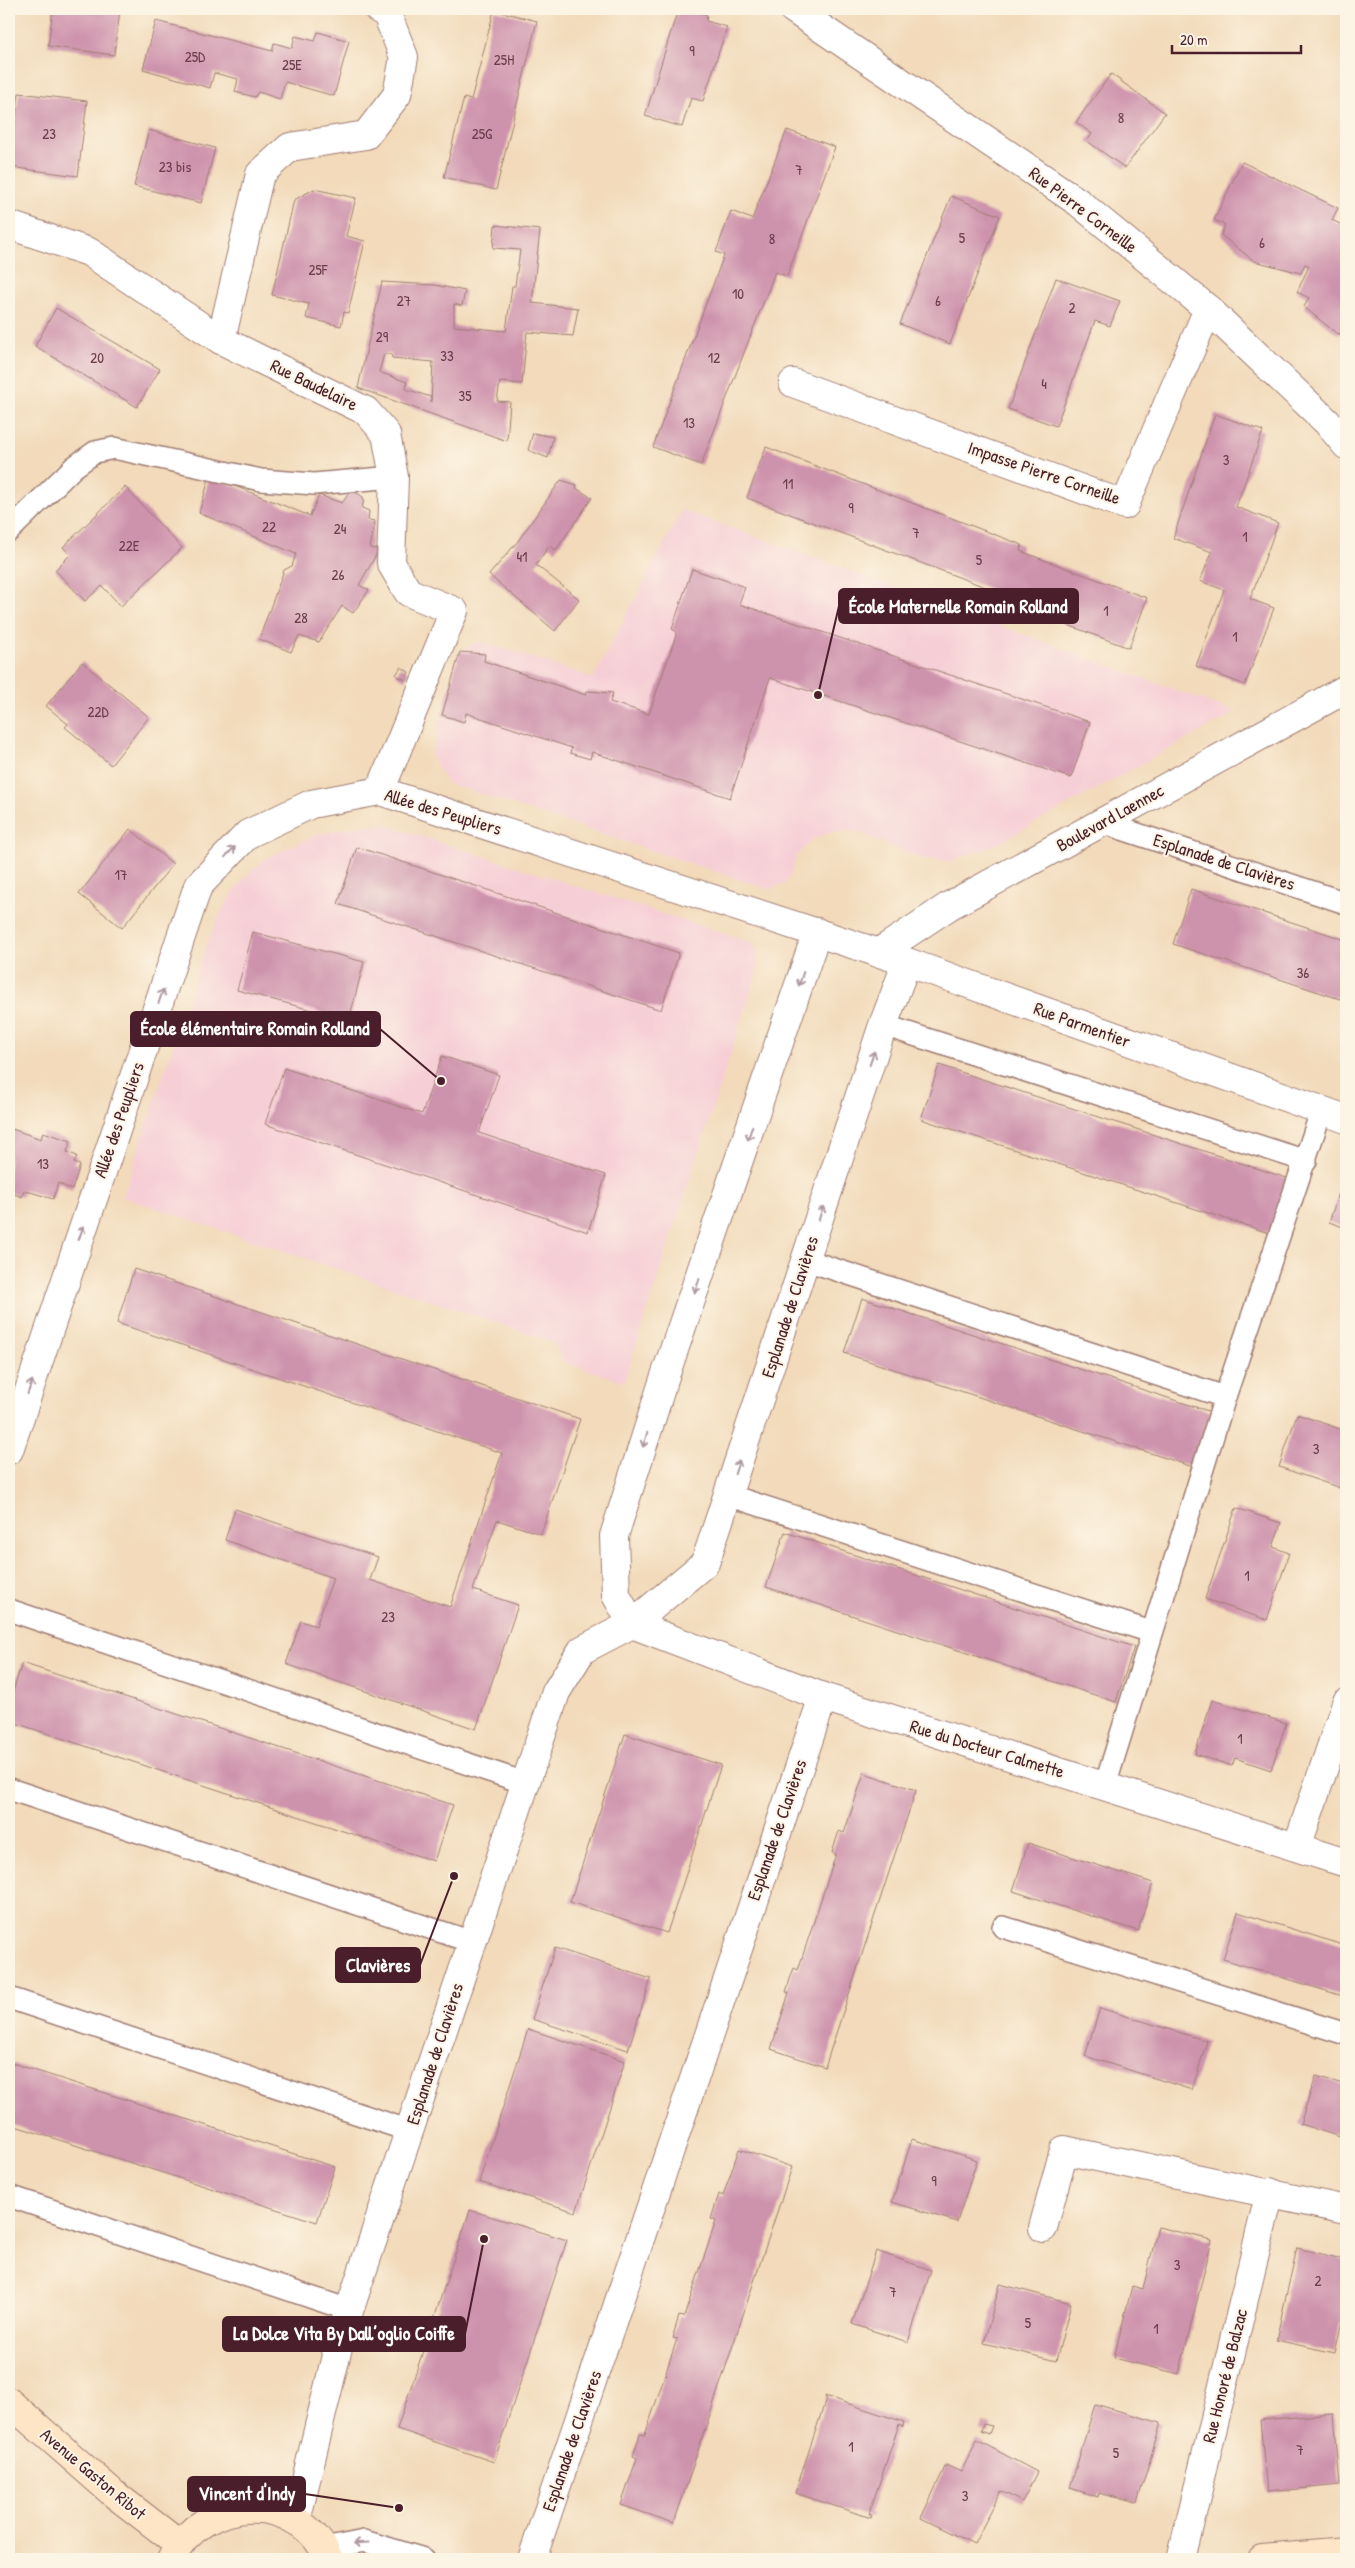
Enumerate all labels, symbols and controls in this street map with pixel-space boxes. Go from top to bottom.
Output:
scale bar [1172,22,1301,54]
text: 20 m [1180,29,1207,50]
house number: 9 [689,40,695,61]
house number: 25D [185,46,206,67]
house number: 25H [494,49,514,70]
house number: 25E [282,54,302,75]
house number: 8 [1118,107,1124,128]
house number: 23 [42,123,56,144]
house number: 25G [472,123,493,144]
house number: 23 bis [159,156,191,177]
house number: 7 [795,159,803,180]
street label: Rue Pierre Corneille [1024,160,1143,259]
house number: 5 [959,227,966,248]
house number: 8 [769,228,775,249]
house number: 6 [1259,232,1265,253]
house number: 25F [309,259,328,280]
house number: 10 [732,283,744,304]
house number: 27 [397,290,411,311]
house number: 6 [935,290,941,311]
house number: 2 [1068,297,1076,318]
house number: 29 [376,326,389,347]
house number: 33 [440,345,454,366]
house number: 20 [90,347,104,368]
house number: 12 [708,347,720,368]
street label: Rue Baudelaire [266,353,362,416]
house number: 4 [1041,373,1047,394]
house number: 35 [458,385,472,406]
house number: 13 [683,412,695,433]
street label: Impasse Pierre Corneille [965,435,1124,510]
house number: 3 [1223,449,1230,470]
house number: 11 [783,473,793,494]
house number: 9 [848,497,854,518]
house number: 22 [262,516,276,537]
house number: 24 [334,518,347,539]
house number: 7 [912,522,920,543]
house number: 1 [1242,526,1248,547]
house number: 22E [119,535,140,556]
house number: 41 [516,546,528,567]
house number: 5 [976,549,983,570]
house number: 26 [331,564,345,585]
callout: École Maternelle Romain Rolland [839,589,1078,623]
text: École Maternelle Romain Rolland [849,593,1068,619]
house number: 1 [1103,600,1109,621]
house number: 28 [294,607,308,628]
house number: 1 [1232,626,1238,647]
house number: 22D [87,701,109,722]
street label: Boulevard Laennec [1052,778,1168,857]
street label: Allée des Peupliers [382,782,505,841]
street label: Esplanade de Clavières [1150,827,1298,896]
one-way arrow [224,846,236,859]
house number: 17 [115,864,127,885]
house number: 36 [1297,962,1309,983]
one-way arrow [796,970,806,986]
one-way arrow [157,989,166,1004]
street label: Rue Parmentier [1030,995,1134,1054]
callout: École élémentaire Romain Rolland [131,1012,380,1046]
text: École élémentaire Romain Rolland [141,1015,370,1041]
one-way arrow [868,1051,878,1067]
street label: Allée des Peupliers [87,1059,150,1181]
one-way arrow [745,1124,754,1140]
house number: 13 [37,1153,49,1174]
one-way arrow [817,1205,827,1221]
one-way arrow [77,1225,87,1241]
street label: Esplanade de Clavières [755,1233,824,1381]
one-way arrow [691,1278,701,1294]
one-way arrow [26,1380,35,1395]
one-way arrow [639,1432,649,1448]
house number: 3 [1313,1438,1320,1459]
one-way arrow [733,1459,743,1475]
house number: 1 [1244,1565,1250,1586]
house number: 23 [381,1606,395,1627]
street label: Rue du Docteur Calmette [907,1713,1067,1784]
house number: 1 [1237,1728,1243,1749]
street label: Esplanade de Clavières [741,1756,812,1904]
callout: Clavières [336,1948,420,1982]
text: Clavières [346,1952,411,1978]
street label: Esplanade de Clavières [400,1980,469,2128]
house number: 9 [931,2170,937,2191]
house number: 3 [1174,2254,1181,2275]
house number: 2 [1314,2270,1322,2291]
house number: 7 [889,2281,897,2302]
street label: Rue Honoré de Balzac [1196,2306,1253,2445]
house number: 5 [1025,2312,1032,2333]
callout: La Dolce Vita By Dall’oglio Coiffe [223,2317,465,2351]
house number: 1 [1153,2318,1159,2339]
text: La Dolce Vita By Dall’oglio Coiffe [233,2320,455,2347]
street label: Esplanade de Clavières [536,2367,607,2515]
street label: Avenue Gaston Ribot [35,2422,152,2526]
house number: 1 [848,2436,854,2457]
house number: 7 [1296,2439,1304,2460]
house number: 5 [1113,2442,1120,2463]
callout: Vincent d'Indy [188,2477,305,2511]
text: Vincent d'Indy [199,2480,295,2507]
house number: 3 [962,2485,969,2506]
one-way arrow [353,2539,369,2548]

